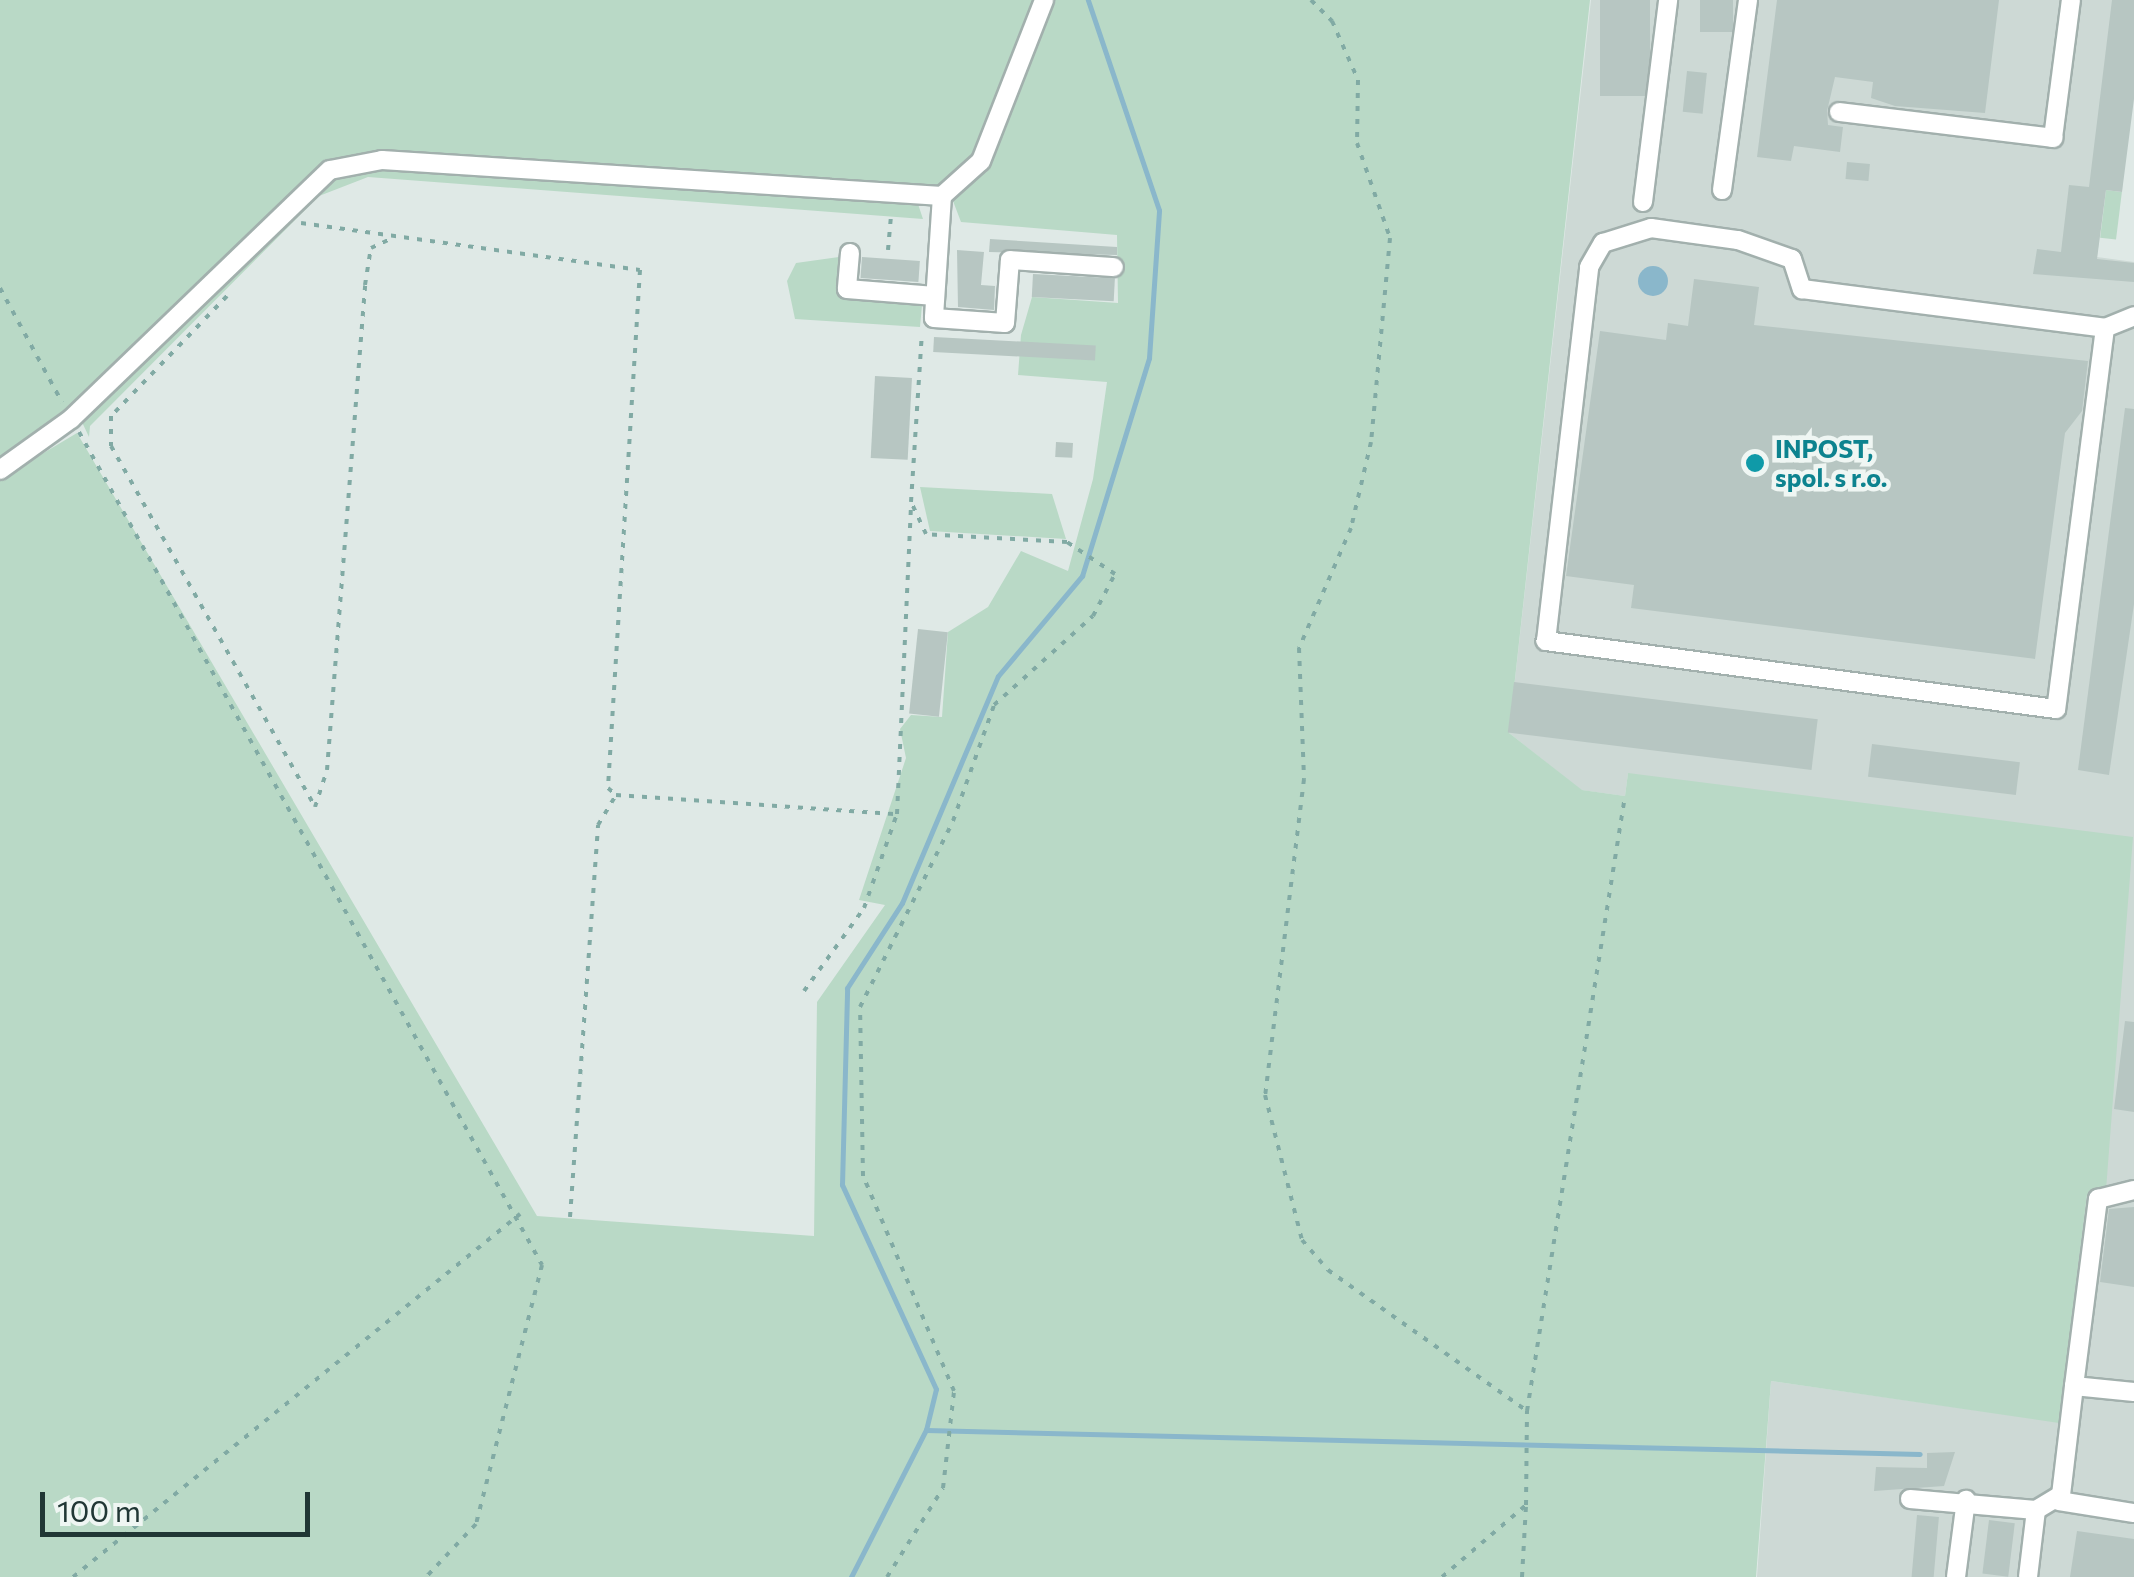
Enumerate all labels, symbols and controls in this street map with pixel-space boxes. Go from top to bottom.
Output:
place label: INPOST, spol. s r.o. [1775,434,1887,493]
marker: INPOST, spol. s r.o. [1744,452,1766,474]
scale bar [45,1472,315,1534]
text: 100 m [57,1491,141,1528]

